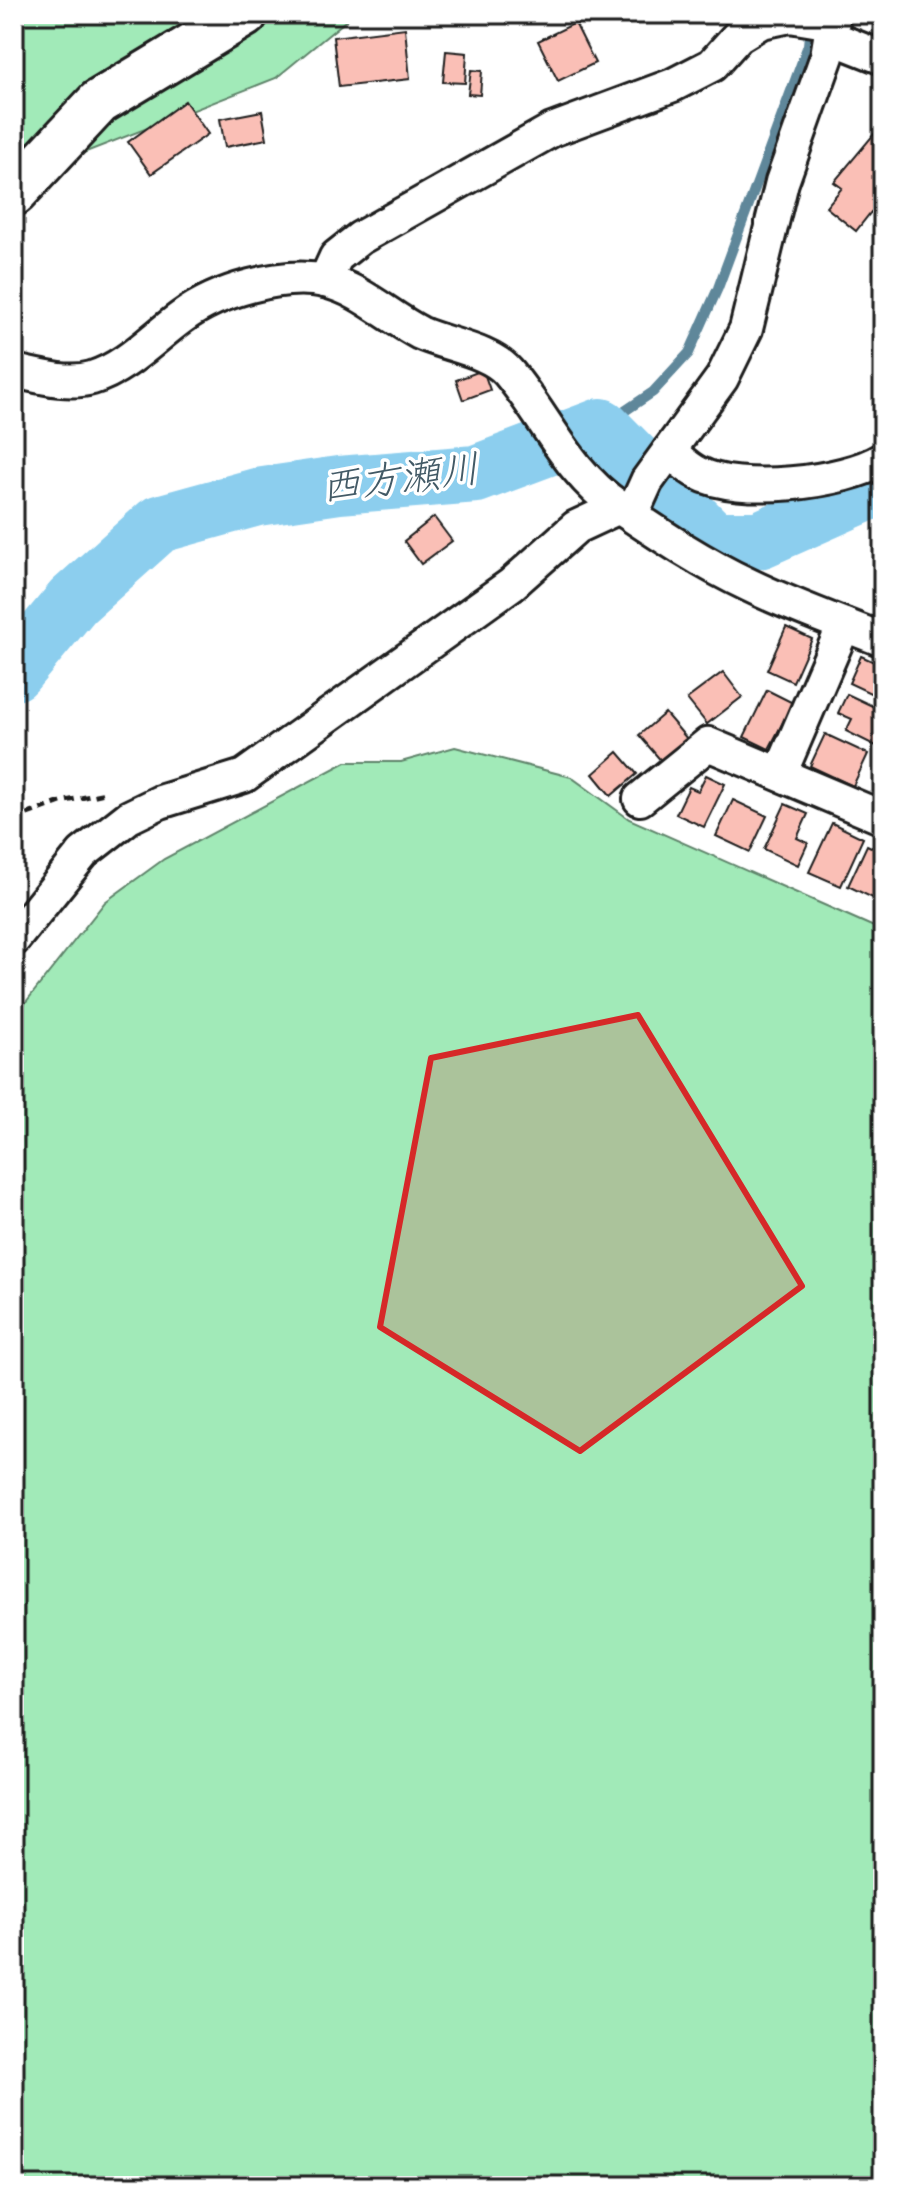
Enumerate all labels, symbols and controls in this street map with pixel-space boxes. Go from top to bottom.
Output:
water label: 西方瀬川 [318,443,482,513]

